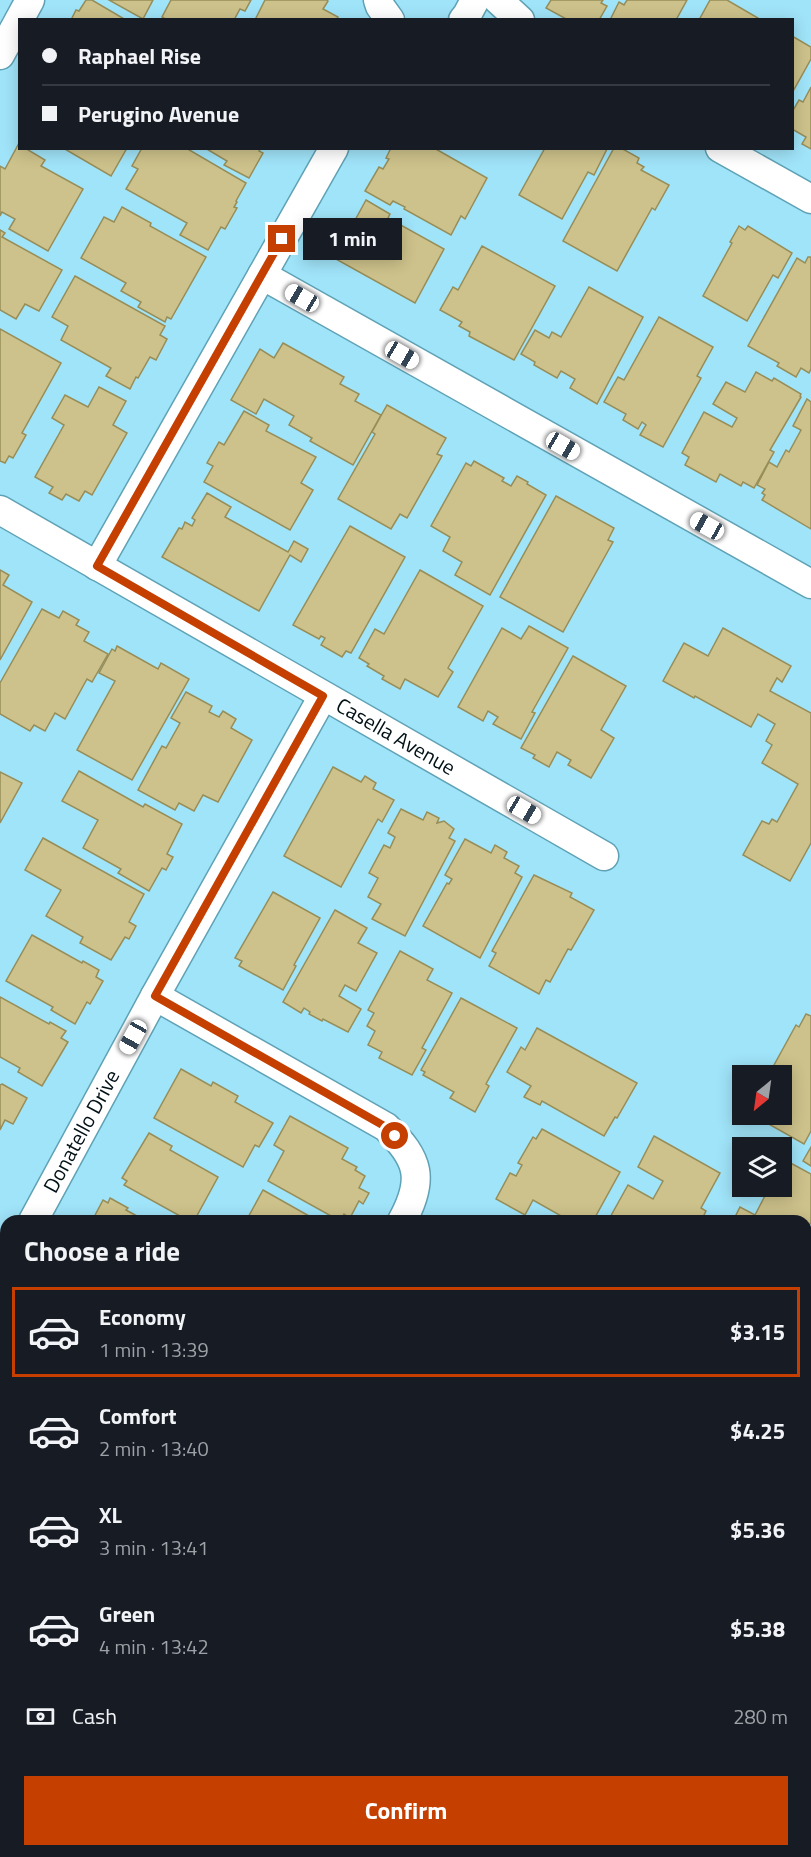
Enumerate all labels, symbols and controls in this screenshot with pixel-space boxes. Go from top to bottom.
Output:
text: Raphael Rise [78,39,201,73]
text: Perugino Avenue [78,97,239,131]
callout: 1 min [303,218,402,260]
text: 1 min [328,223,377,254]
route end [268,225,295,252]
car [282,281,322,315]
car [382,338,422,372]
car [543,429,583,463]
car [687,509,727,543]
street label: Casella Avenue [331,689,462,783]
car [504,793,544,827]
car [116,1017,150,1057]
street label: Donatello Drive [34,1064,127,1198]
north arrow [732,1065,792,1125]
map controls [732,1065,792,1197]
route start [381,1122,408,1149]
button: layers [732,1137,792,1197]
text: Choose a ride [24,1230,180,1271]
text: Economy [99,1300,186,1334]
icon: car [27,1305,81,1359]
text: $3.15 [730,1315,785,1349]
text: 1 min · 13:39 [99,1334,209,1365]
text: Comfort [99,1399,177,1433]
icon: car [27,1404,81,1458]
text: $4.25 [730,1414,785,1448]
text: 2 min · 13:40 [99,1433,209,1464]
text: XL [99,1498,122,1532]
icon: car [27,1503,81,1557]
text: $5.36 [730,1513,785,1547]
text: 3 min · 13:41 [99,1532,209,1563]
text: Green [99,1597,155,1631]
icon: car [27,1602,81,1656]
text: $5.38 [730,1612,785,1646]
text: 4 min · 13:42 [99,1631,209,1662]
text: Cash [72,1699,117,1733]
icon: cash [24,1700,57,1733]
text: 280 m [733,1701,788,1732]
button: Confirm [24,1776,788,1845]

